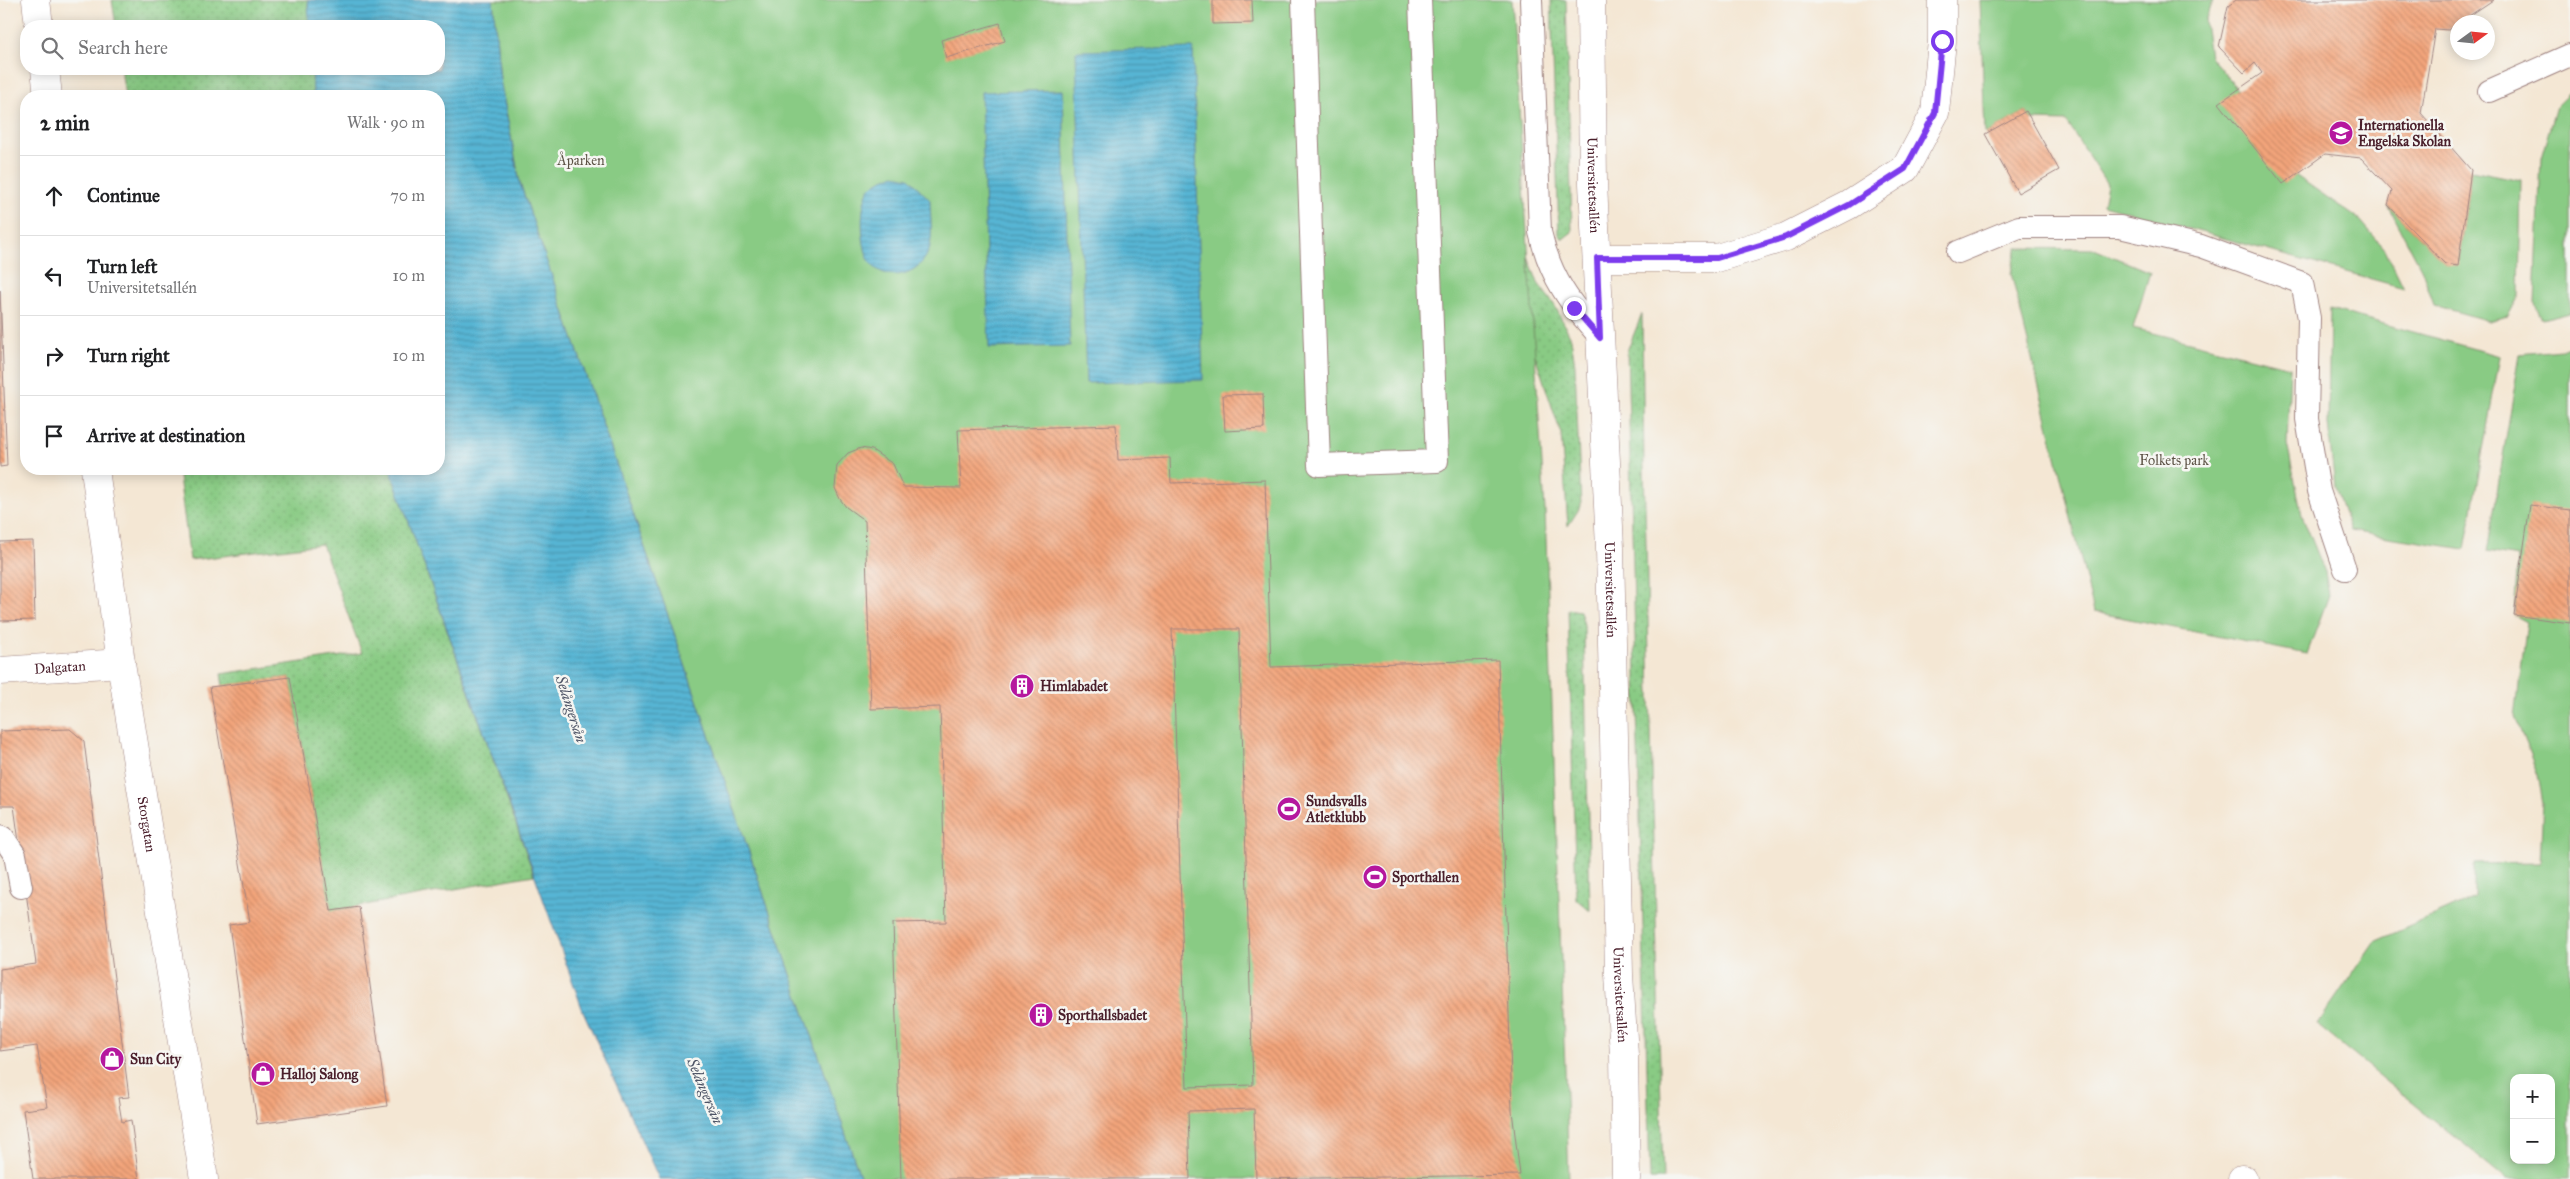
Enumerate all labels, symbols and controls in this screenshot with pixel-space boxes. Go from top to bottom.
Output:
north arrow [2450,15,2495,60]
search box [20,20,445,75]
route start [1931,30,1954,53]
icon: search [38,34,66,62]
text: Search here [78,36,168,59]
text: 2 min [40,110,90,136]
text: Walk · 90 m [347,113,425,132]
place label: Internationella Engelska Skolan [2358,117,2451,151]
school or university icon: Internationella Engelska Skolan [2328,120,2354,146]
street label: Universitetsallén [1583,137,1603,234]
park label: Åparken [556,151,605,169]
icon: ahead [40,182,68,210]
text: Continue [87,184,160,207]
text: 70 m [390,186,425,205]
text: Turn left [87,255,157,278]
icon: left [40,262,68,290]
text: 10 m [393,266,425,285]
text: Universitetsallén [87,278,197,297]
route end [1563,297,1586,320]
icon: right [40,342,68,370]
text: Turn right [87,344,170,367]
text: 10 m [393,346,425,365]
icon: arrive [40,422,68,450]
text: Arrive at destination [87,424,245,447]
park label: Folkets park [2139,452,2209,469]
street label: Universitetsallén [1601,541,1620,638]
street label: Dalgatan [34,657,87,678]
water label: Selångersån [551,672,590,745]
building icon: Himlabadet [1009,673,1035,699]
place label: Himlabadet [1040,678,1108,695]
place label: Sundsvalls Atletklubb [1305,793,1367,826]
street label: Storgatan [134,795,159,854]
sports icon: Sundsvalls Atletklubb [1276,796,1302,822]
sports icon: Sporthallen [1362,864,1388,890]
place label: Sporthallen [1392,869,1459,887]
street label: Universitetsallén [1609,946,1631,1043]
building icon: Sporthallsbadet [1028,1002,1054,1028]
place label: Sporthallsbadet [1058,1007,1147,1025]
shop icon: Sun City [99,1046,125,1072]
place label: Sun City [130,1051,182,1069]
water label: Selångersån [683,1055,727,1127]
shop icon: Halloj Salong [250,1061,276,1087]
place label: Halloj Salong [280,1066,359,1084]
map controls [2510,1074,2555,1164]
button: + [2510,1074,2555,1119]
button: − [2510,1119,2555,1164]

